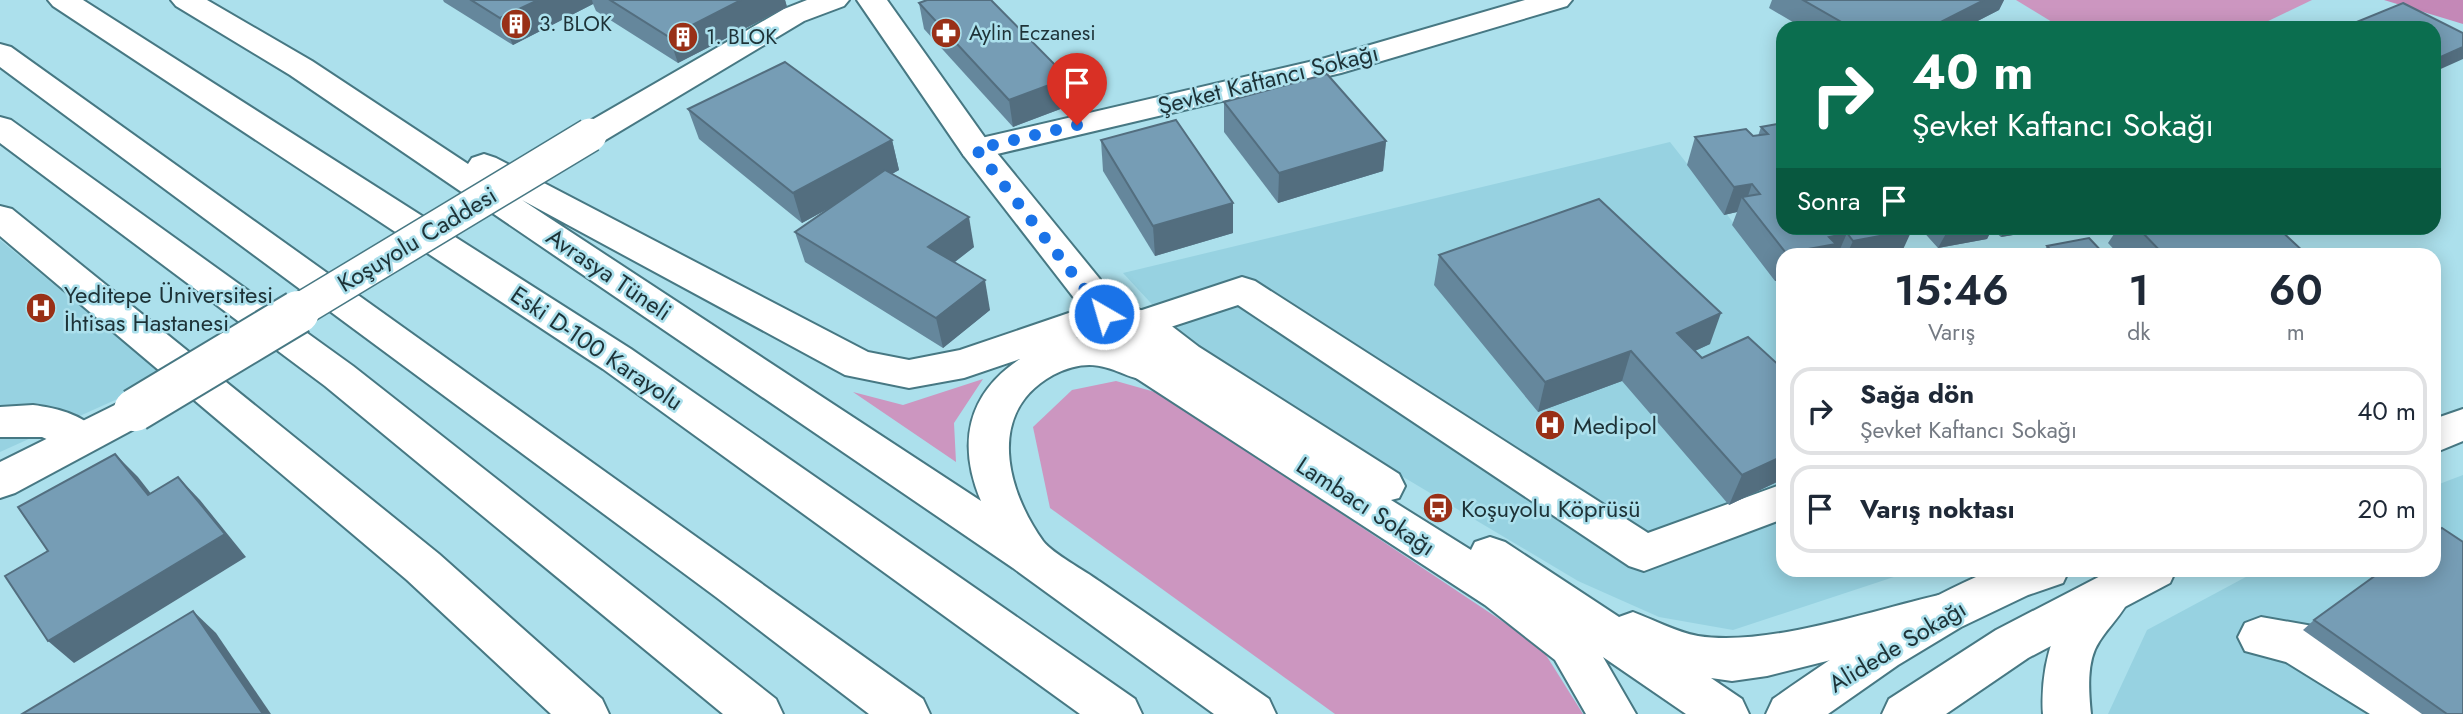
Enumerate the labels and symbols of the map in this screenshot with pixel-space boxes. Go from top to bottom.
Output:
building icon: 3. BLOK [499,7,533,41]
place label: 3. BLOK [539,9,612,39]
pharmacy icon: Aylin Eczanesi [929,16,963,50]
place label: Aylin Eczanesi [969,18,1096,48]
building icon: 1. BLOK [666,20,700,54]
place label: 1. BLOK [706,22,777,52]
street label: Şevket Kaftancı Sokağı [1154,35,1382,123]
pin [1047,53,1107,125]
street label: Koşuyolu Caddesi [331,178,503,300]
street label: Avrasya Tüneli [539,219,679,329]
place label: Yeditepe Üniversitesi İhtisas Hastanesi [64,277,273,340]
street label: Eski D-100 Karayolu [504,277,690,419]
position arrow [1067,277,1141,351]
hospital icon: Yeditepe Üniversitesi İhtisas Hastanesi [24,291,58,325]
hospital icon: Medipol [1533,408,1567,442]
place label: Medipol [1573,408,1657,443]
street label: Lambacı Sokağı [1290,448,1442,564]
bus stop icon: Koşuyolu Köprüsü [1421,491,1455,525]
place label: Koşuyolu Köprüsü [1461,491,1641,526]
street label: Alidede Sokağı [1821,591,1973,701]

